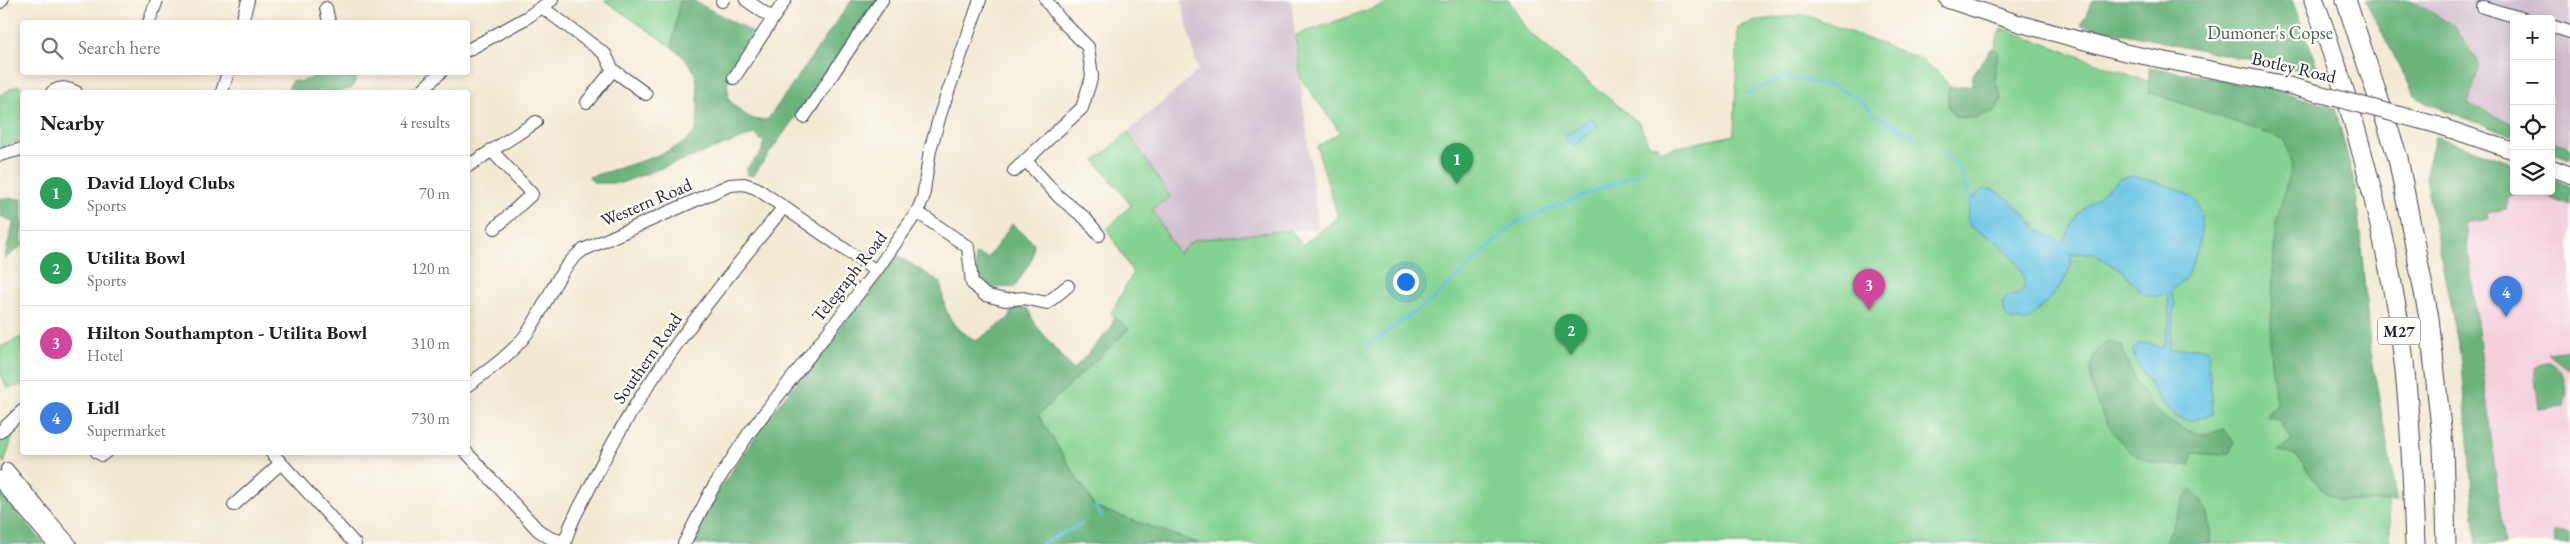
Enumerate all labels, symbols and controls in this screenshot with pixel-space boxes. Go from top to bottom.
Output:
map controls [2510,15,2555,195]
button: + [2510,15,2555,60]
search box [20,20,470,75]
park label: Dumoner's Copse [2207,21,2333,44]
icon: search [38,34,66,62]
text: Search here [78,35,160,60]
street label: Botley Road [2250,46,2339,88]
button: − [2510,60,2555,105]
button: locate [2510,105,2555,150]
text: Nearby [40,109,104,136]
text: 4 results [400,112,450,133]
pin: 1 [1441,143,1473,184]
button: layers [2510,150,2555,195]
text: David Lloyd Clubs [87,170,235,195]
street label: Western Road [597,172,696,232]
text: 1 [52,183,60,204]
text: 70 m [419,183,450,204]
text: Sports [87,195,126,216]
street label: Telegraph Road [806,225,892,326]
text: Utilita Bowl [87,245,185,270]
text: 2 [52,258,60,279]
text: 120 m [411,258,450,279]
your location [1393,269,1419,295]
pin: 3 [1853,269,1885,310]
text: Sports [87,270,126,291]
pin: 4 [2490,276,2522,317]
street label: Southern Road [607,307,687,408]
pin: 2 [1555,314,1587,355]
road number: M27 [2378,318,2420,344]
text: Hilton Southampton - Utilita Bowl [87,320,367,345]
text: 3 [52,333,60,354]
text: 310 m [411,333,450,354]
text: Hotel [87,345,123,366]
text: Lidl [87,395,120,420]
text: 4 [52,408,60,429]
text: 730 m [411,408,450,429]
text: Supermarket [87,420,166,441]

